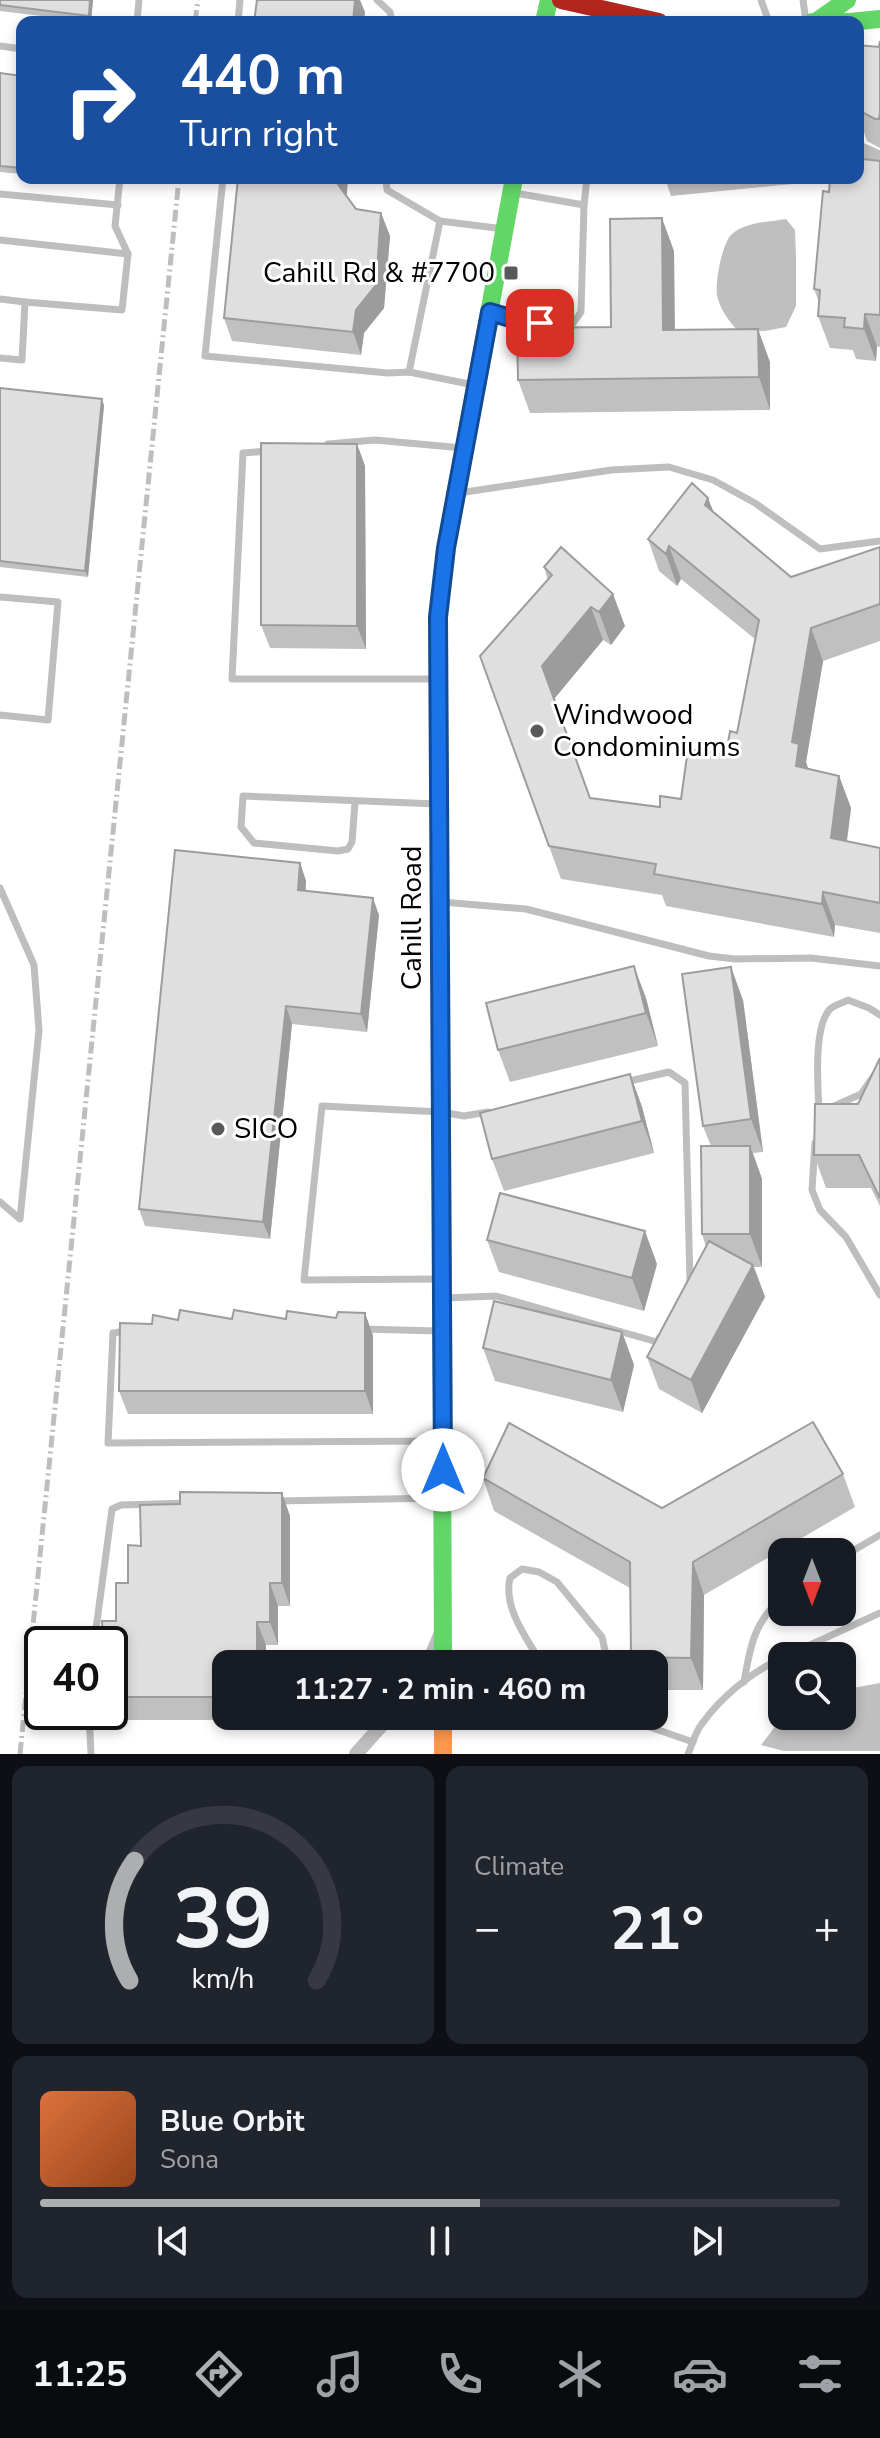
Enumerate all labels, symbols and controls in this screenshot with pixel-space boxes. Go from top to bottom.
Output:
text: 440 m [180,37,345,114]
icon: right [48,48,152,152]
text: Turn right [180,110,337,159]
place label: Cahill Rd & #7700 [263,254,495,292]
marker: Cahill Rd & #7700 [502,264,520,282]
pin [506,289,574,357]
icon: arrive [518,301,562,345]
place label: Windwood Condominiums [553,696,740,766]
marker: Windwood Condominiums [528,722,546,740]
street label: Cahill Road [393,846,431,990]
place label: SICO [234,1110,298,1148]
marker: SICO [209,1120,227,1138]
position arrow [401,1428,485,1512]
north arrow [768,1538,856,1626]
map controls [768,1538,856,1730]
speed limit sign: 40 [24,1626,128,1730]
button: search [768,1642,856,1730]
text: 11:27 · 2 min · 460 m [294,1669,586,1710]
text: Climate [474,1849,564,1884]
text: 39 [173,1863,273,1976]
text: 21° [610,1888,704,1970]
text: − [474,1899,500,1959]
text: + [814,1899,840,1959]
text: km/h [192,1959,254,1998]
text: Blue Orbit [160,2101,304,2142]
text: Sona [160,2142,219,2177]
icon: previous [151,2219,195,2263]
icon: pause [418,2219,462,2263]
icon: next [685,2219,729,2263]
icon: directions [191,2346,247,2402]
icon: music [312,2346,368,2402]
icon: phone [432,2346,488,2402]
icon: climate [552,2346,608,2402]
icon: car [672,2346,728,2402]
icon: filters [792,2346,848,2402]
text: 11:25 [32,2350,127,2399]

